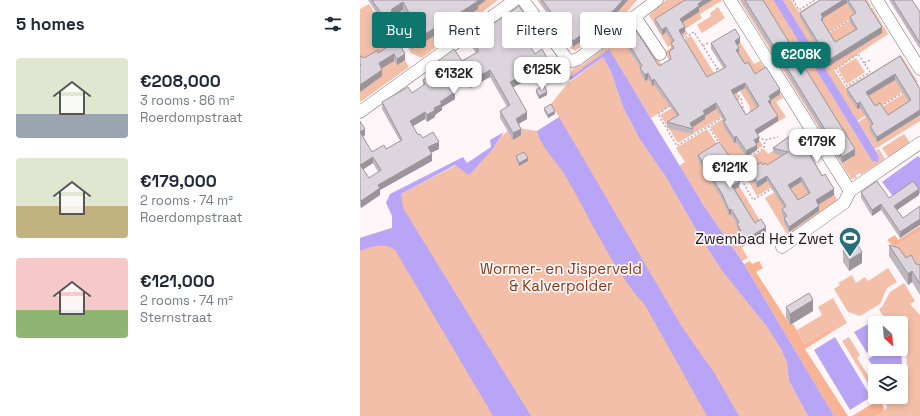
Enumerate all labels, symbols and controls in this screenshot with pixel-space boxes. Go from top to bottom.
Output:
chip: Buy [372,12,426,48]
chip: Rent [434,12,494,48]
chip: Filters [502,12,572,48]
chip: New [580,12,636,48]
text: 5 homes [16,13,85,35]
icon: filters [322,13,344,35]
pin: €208K [773,42,829,76]
text: €208K [781,46,821,63]
pin: €125K [514,57,570,91]
pin: €132K [426,61,482,95]
text: €125K [523,61,561,78]
text: €132K [435,65,473,82]
text: €208,000 [140,70,221,92]
icon: home [48,74,96,122]
text: 3 rooms · 86 m² [140,92,234,109]
text: Roerdompstraat [140,109,242,126]
pin: €179K [789,129,845,163]
text: €179K [798,133,836,150]
pin: €121K [702,155,758,189]
text: €121K [712,159,748,176]
text: €179,000 [140,170,217,192]
icon: home [48,174,96,222]
text: 2 rooms · 74 m² [140,192,233,209]
text: Roerdompstraat [140,209,242,226]
sports icon: Zwembad Het Zwet [837,225,863,258]
place label: Zwembad Het Zwet [695,229,834,248]
park label: Wormer- en Jisperveld & Kalverpolder [480,259,642,295]
text: €121,000 [140,270,215,292]
icon: home [48,274,96,322]
text: 2 rooms · 74 m² [140,292,233,309]
text: Sternstraat [140,309,212,326]
north arrow [868,316,908,356]
map controls [868,316,908,404]
button: layers [868,364,908,404]

